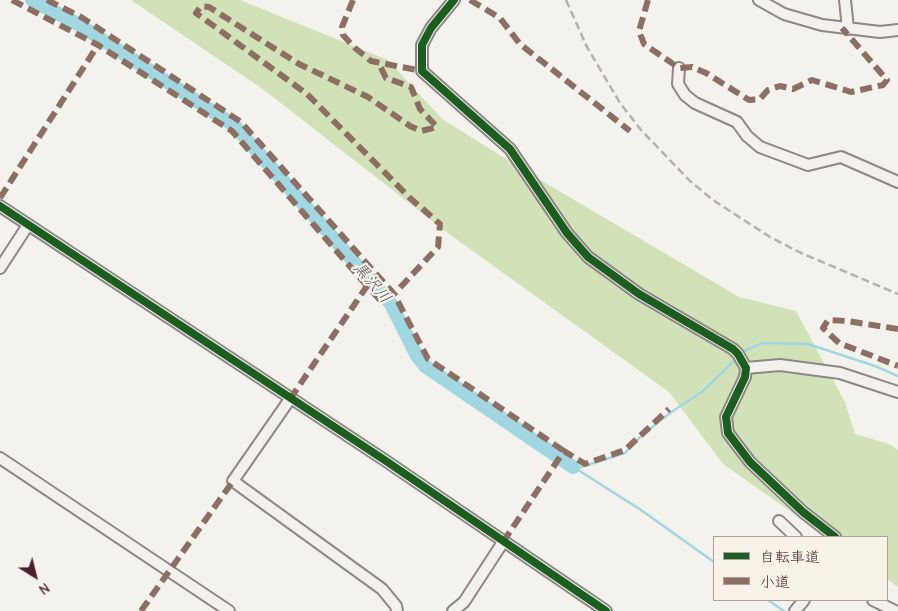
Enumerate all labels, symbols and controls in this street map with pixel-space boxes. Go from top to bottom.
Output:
water label: 黒沢川 [349,258,395,308]
legend [713,536,888,601]
text: 自転車道 [760,548,820,566]
north arrow [10,551,60,601]
text: 小道 [760,573,790,591]
text: N [35,579,53,598]

